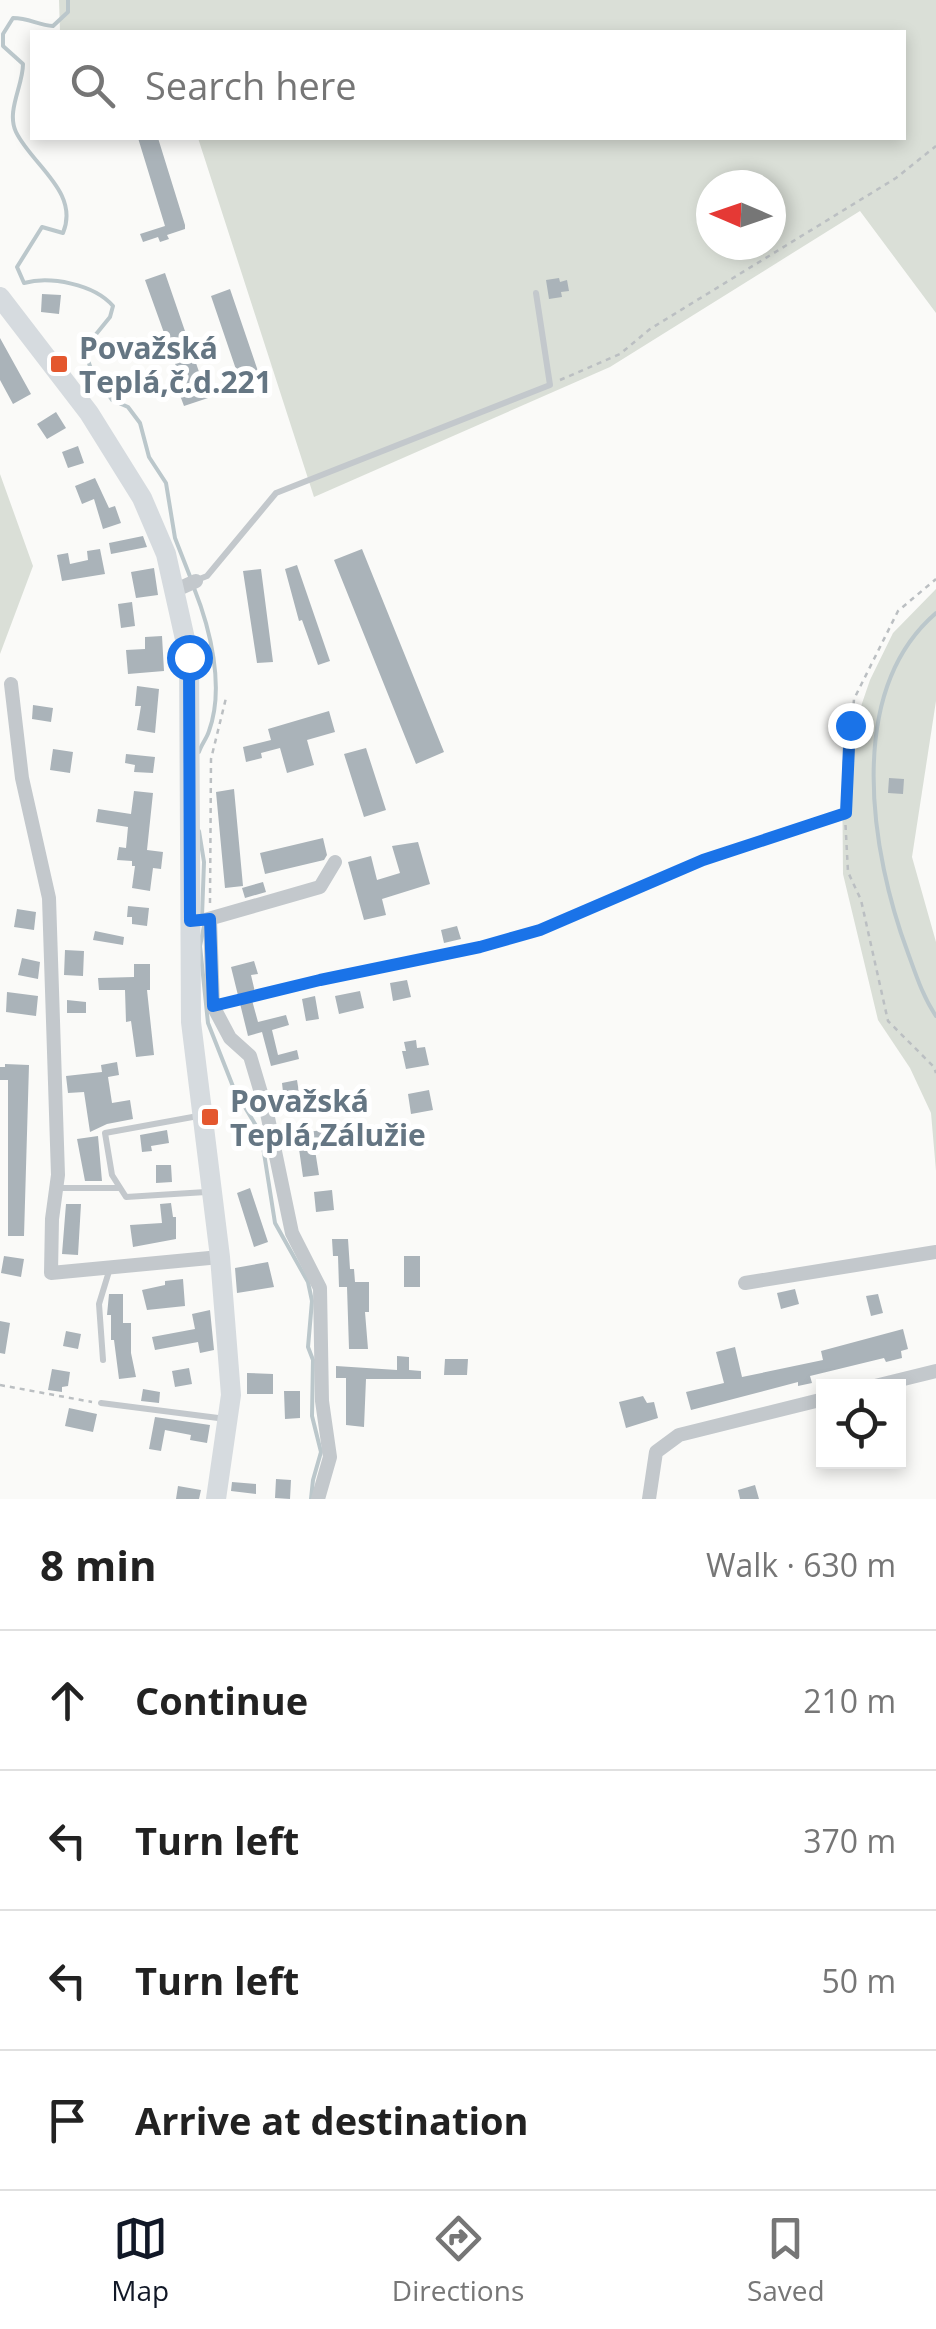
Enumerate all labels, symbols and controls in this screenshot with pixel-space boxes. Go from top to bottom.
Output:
search box [30,30,906,140]
icon: search [65,58,120,113]
text: Search here [145,59,357,111]
north arrow [696,170,786,260]
place label: Považská Teplá,č.d.221 [79,327,272,402]
marker: Považská Teplá,č.d.221 [48,353,70,375]
route start [167,635,213,681]
route end [828,703,874,749]
place label: Považská Teplá,Zálužie [230,1080,426,1155]
marker: Považská Teplá,Zálužie [199,1106,221,1128]
map controls [816,1379,906,1469]
button: locate [816,1379,906,1469]
text: 8 min [40,1536,157,1593]
text: Walk · 630 m [706,1543,896,1586]
icon: ahead [40,1673,95,1728]
text: Continue [135,1674,308,1726]
text: 210 m [803,1679,896,1722]
icon: left [40,1813,95,1868]
text: Turn left [135,1814,299,1866]
text: 370 m [803,1819,896,1862]
icon: left [40,1953,95,2008]
text: Turn left [135,1954,299,2006]
text: 50 m [821,1959,896,2002]
icon: arrive [40,2093,95,2148]
text: Arrive at destination [135,2094,529,2146]
tab: Map [111,2211,169,2309]
tab: Directions [392,2211,524,2309]
tab: Saved [747,2211,825,2309]

